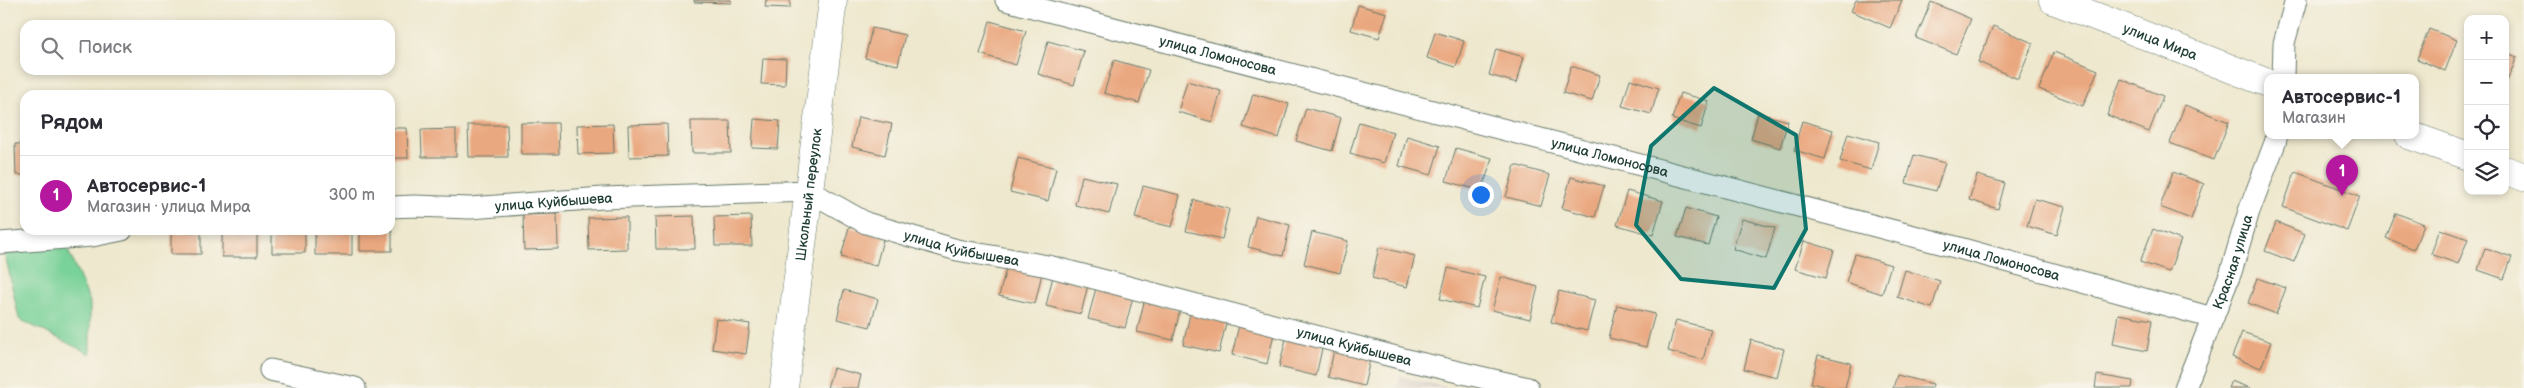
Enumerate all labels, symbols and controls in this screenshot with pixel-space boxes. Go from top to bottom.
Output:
map controls [2464,15,2509,195]
button: + [2464,15,2509,60]
street label: улица Мира [2121,19,2201,64]
search box [20,20,395,75]
street label: улица Ломоносова [1158,32,1279,79]
icon: search [38,34,66,62]
text: Поиск [78,36,132,59]
button: − [2464,60,2509,105]
popup [2264,74,2419,139]
text: Автосервис-1 [2282,86,2401,109]
button: locate [2464,105,2509,150]
text: Магазин [2282,109,2346,128]
text: Рядом [40,110,103,135]
street label: Школьный переулок [792,127,825,262]
street label: улица Ломоносова [1550,134,1671,181]
button: layers [2464,150,2509,195]
pin: 1 [2326,155,2358,196]
text: Автосервис-1 [87,175,206,198]
your location [1468,182,1494,208]
text: 1 [53,186,59,205]
text: 300 m [329,186,375,205]
street label: улица Куйбышева [494,189,614,215]
text: Магазин · улица Мира [87,198,251,217]
street label: Красная улица [2209,212,2256,311]
street label: улица Куйбышева [902,226,1021,269]
street label: улица Ломоносова [1941,236,2063,284]
street label: улица Куйбышева [1295,323,1414,370]

